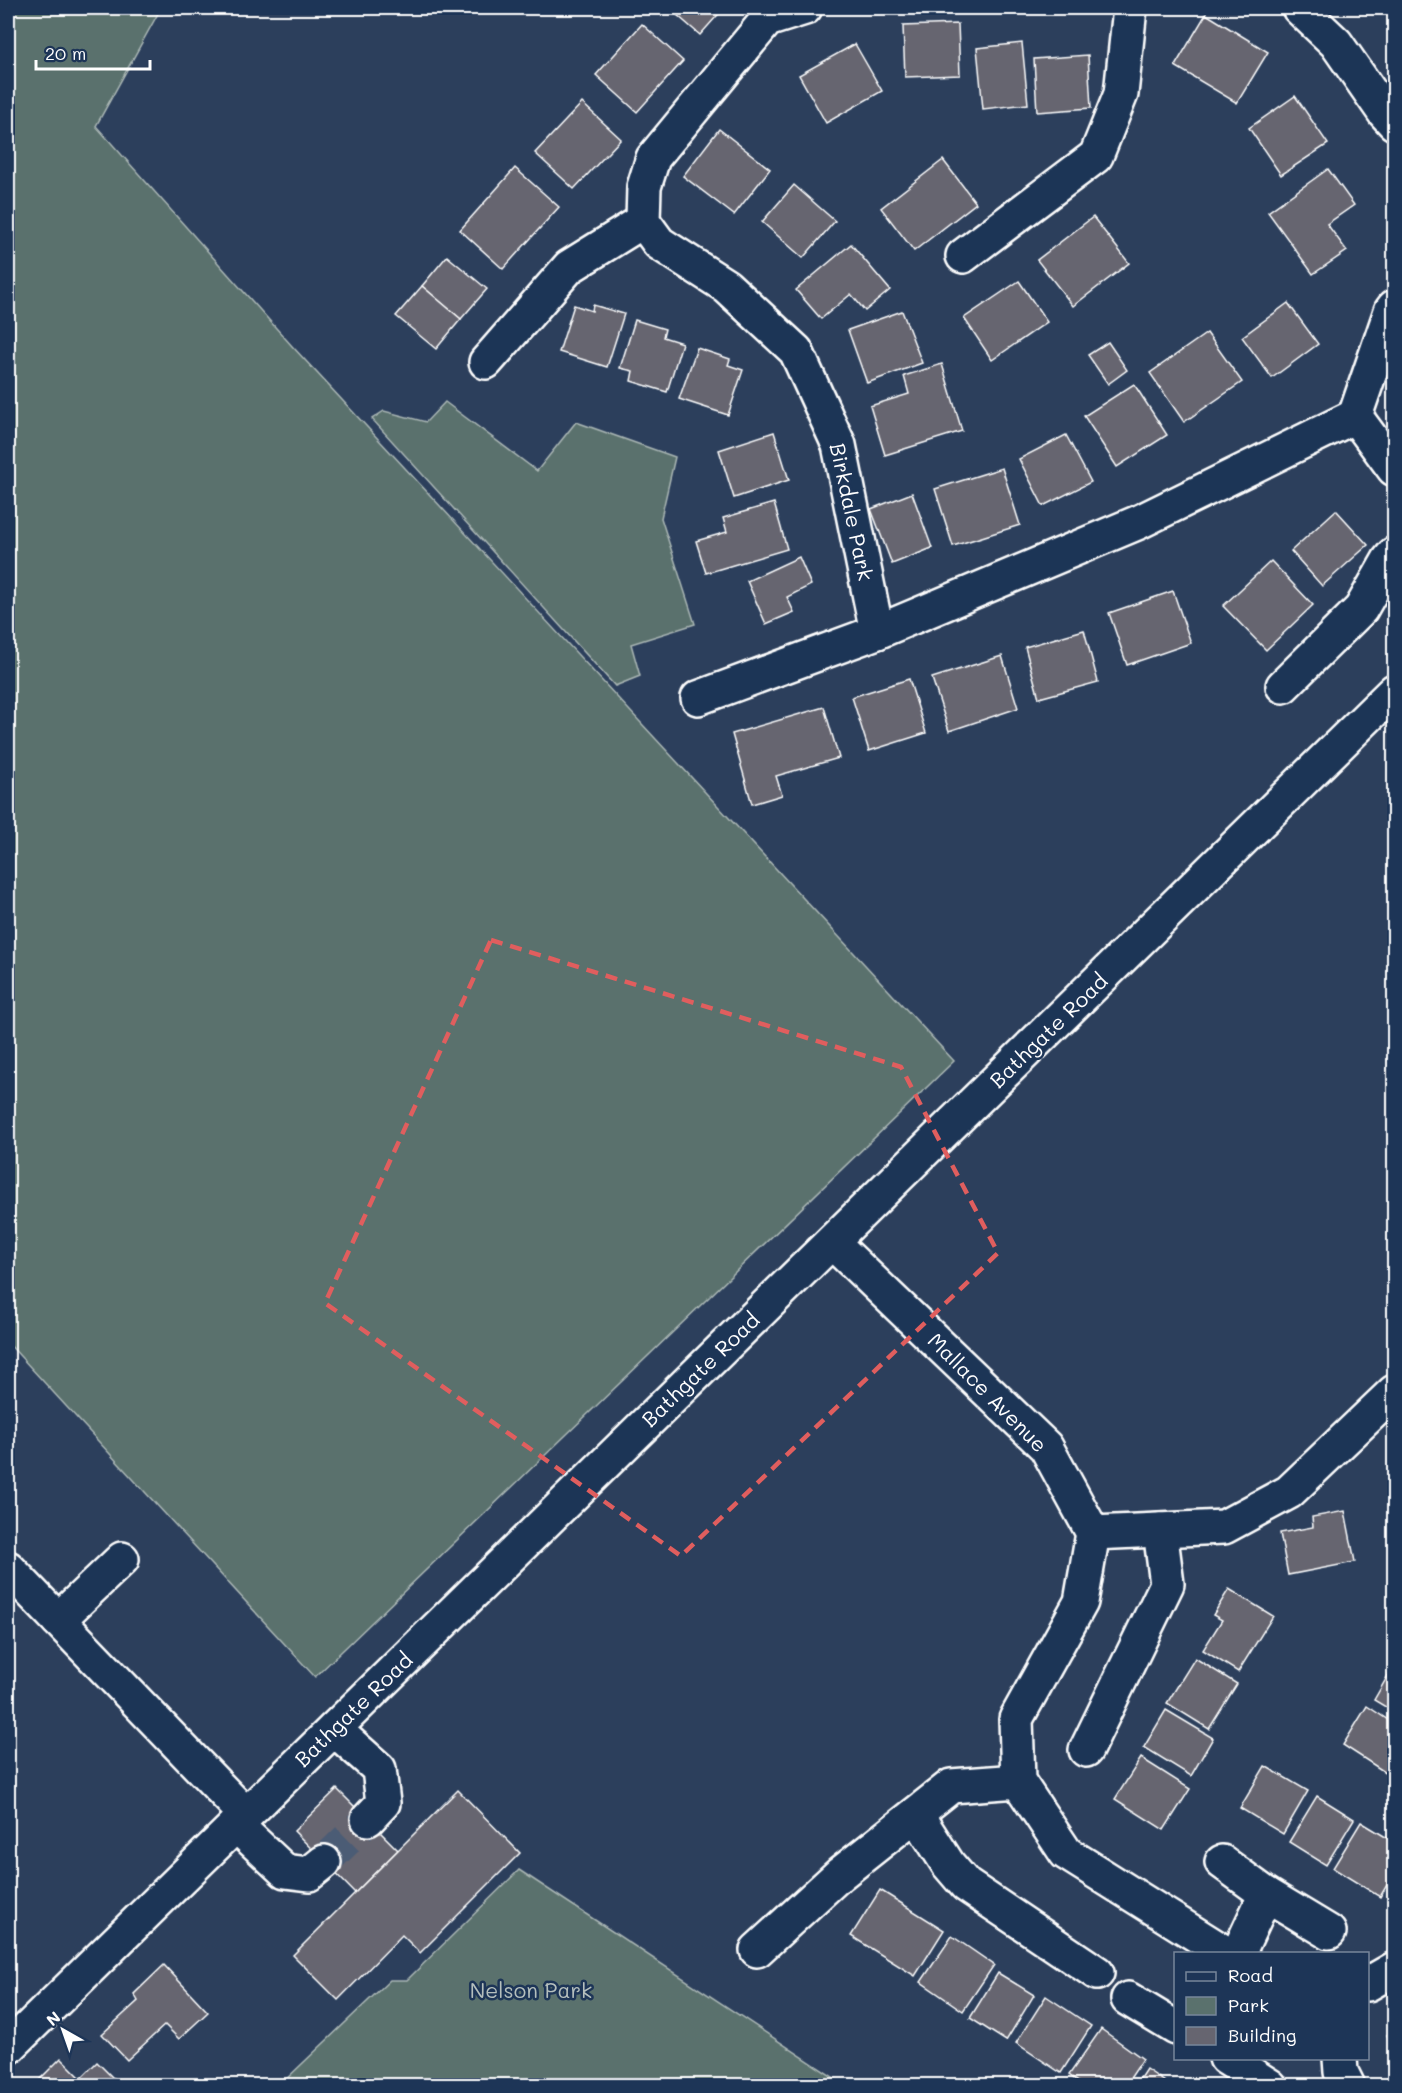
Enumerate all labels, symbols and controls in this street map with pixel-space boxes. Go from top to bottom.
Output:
scale bar [36,33,150,71]
text: 20 m [45,41,86,65]
street label: Birkdale Park [825,440,880,583]
street label: Bathgate Road [983,967,1113,1093]
street label: Bathgate Road [635,1306,765,1432]
street label: Mallace Avenue [923,1326,1054,1457]
street label: Bathgate Road [288,1646,418,1772]
legend [1174,1952,1369,2060]
text: Road [1228,1963,1273,1987]
park label: Nelson Park [470,1976,592,2003]
text: Park [1228,1993,1269,2017]
north arrow [33,2000,93,2060]
text: N [42,2006,64,2030]
text: Building [1228,2023,1296,2047]

